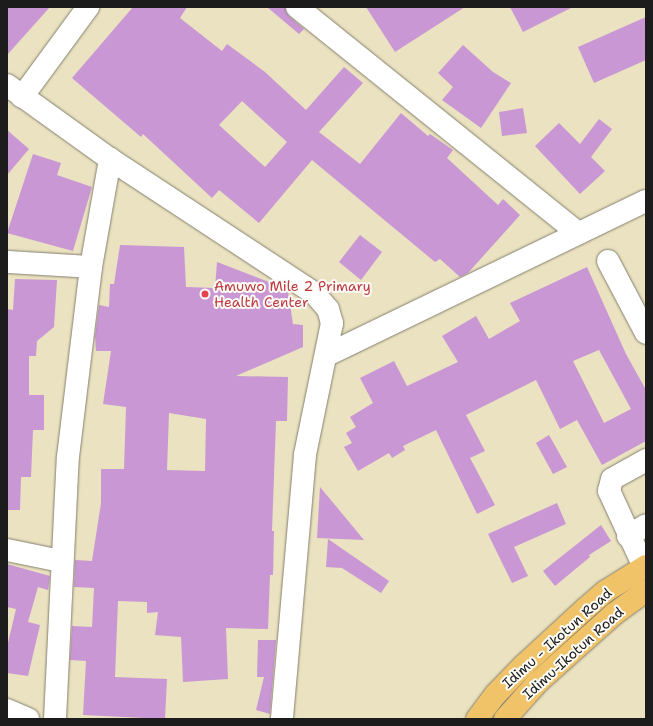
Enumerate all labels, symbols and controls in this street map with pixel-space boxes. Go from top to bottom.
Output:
place label: Amuwo Mile 2 Primary Health Center [214,278,371,310]
marker: Amuwo Mile 2 Primary Health Center [199,288,211,300]
street label: Idimu - Ikotun Road [499,584,615,692]
street label: Idimu-Ikotun Road [519,603,627,703]

